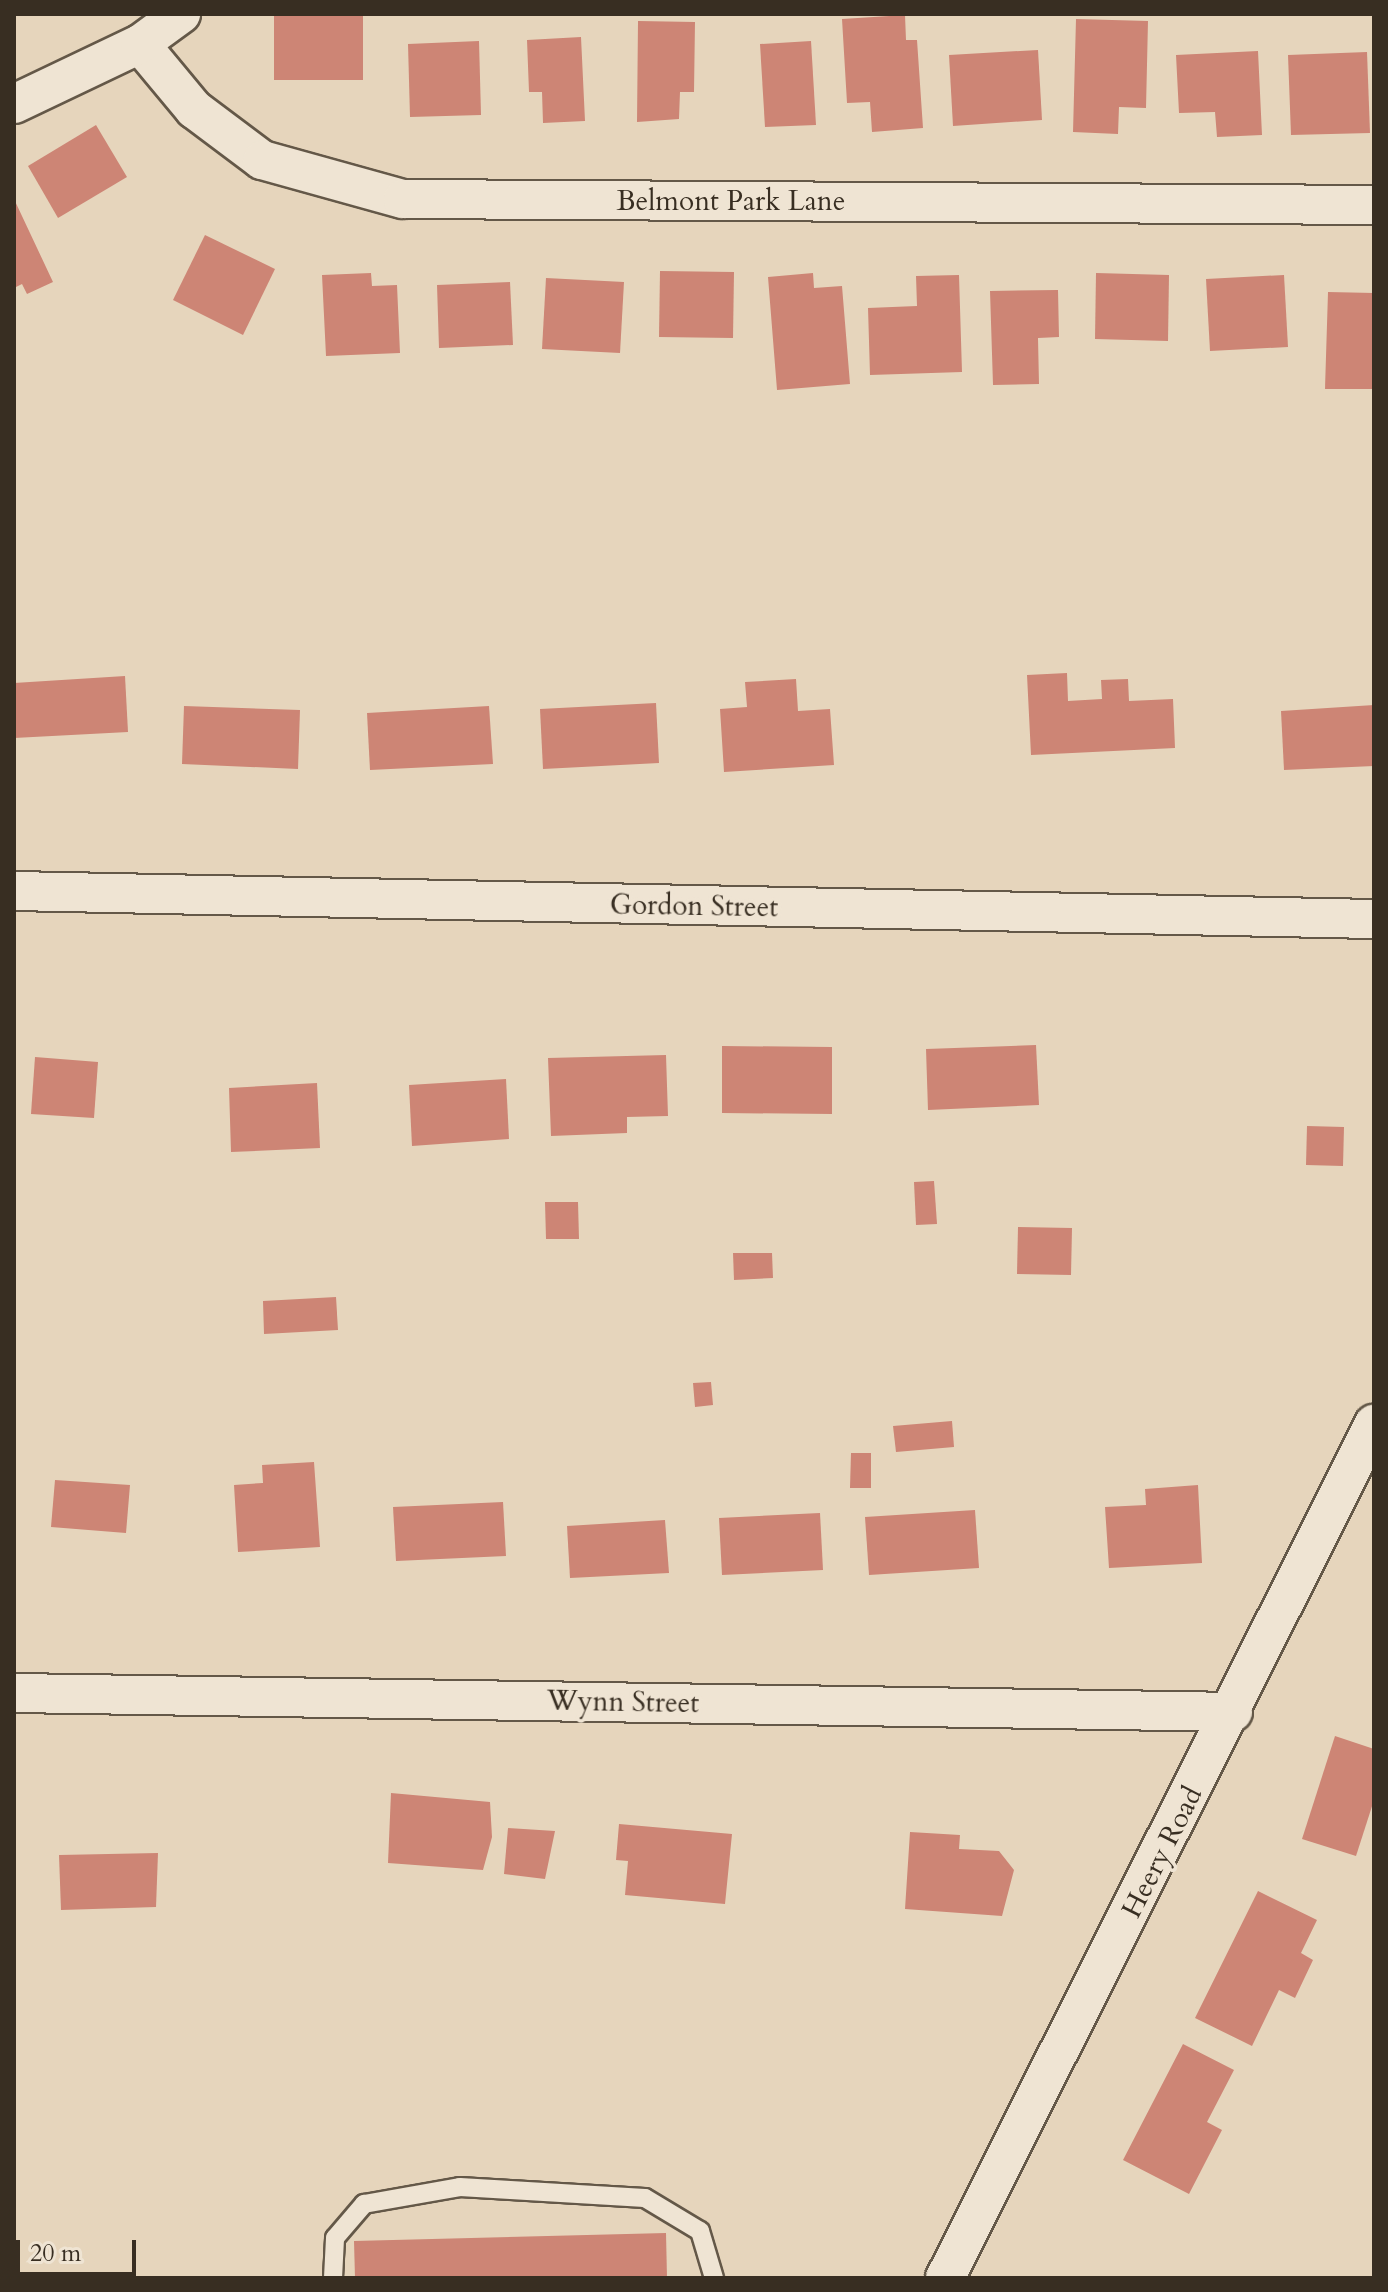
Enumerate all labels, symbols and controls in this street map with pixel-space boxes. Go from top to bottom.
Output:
street label: Belmont Park Lane [616,184,846,218]
street label: Gordon Street [610,888,778,924]
street label: Wynn Street [547,1684,699,1720]
street label: Heery Road [1115,1781,1209,1923]
scale bar [20,2224,140,2274]
text: 20 m [30,2237,81,2270]

